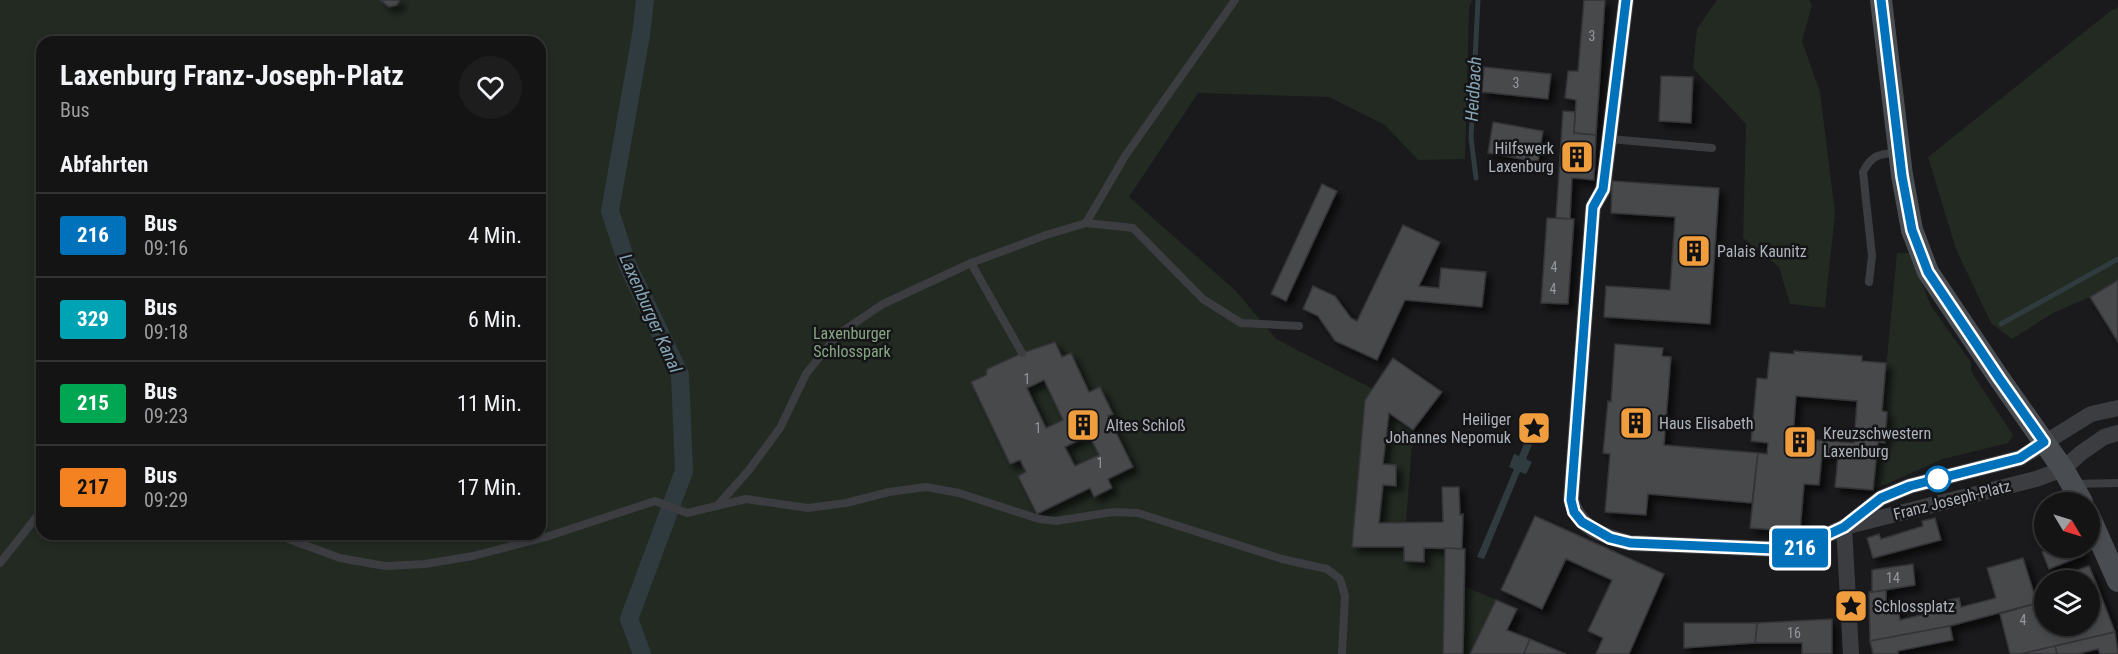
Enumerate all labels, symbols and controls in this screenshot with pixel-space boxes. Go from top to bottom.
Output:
house number: 3 [1589,28,1595,44]
button: heart [459,56,522,119]
water label: Heidbach [1461,56,1485,122]
text: Laxenburg Franz-Joseph-Platz [60,59,404,92]
house number: 3 [1513,75,1519,91]
text: Bus [60,98,90,122]
place label: Hilfswerk Laxenburg [1488,139,1555,176]
building icon: Hilfswerk Laxenburg [1559,139,1595,175]
text: Abfahrten [60,152,148,177]
text: Bus [144,211,177,236]
text: 216 [77,223,109,247]
text: 4 Min. [468,223,522,248]
building icon: Palais Kaunitz [1676,233,1712,269]
text: 09:16 [144,236,188,260]
place label: Palais Kaunitz [1717,242,1807,261]
water label: Laxenburger Kanal [615,250,687,377]
house number: 4 [1551,259,1558,275]
house number: 4 [1550,281,1557,297]
text: Bus [144,295,177,320]
text: 329 [77,307,109,331]
text: 6 Min. [468,307,522,332]
text: 09:18 [144,320,188,344]
park label: Laxenburger Schlosspark [813,324,891,361]
house number: 1 [1024,371,1030,387]
text: Bus [144,379,177,404]
text: 215 [77,391,109,415]
text: 11 Min. [457,391,522,416]
text: 09:23 [144,404,188,428]
building icon: Haus Elisabeth [1618,405,1654,441]
building icon: Altes Schloß [1065,407,1101,443]
place label: Heiliger Johannes Nepomuk [1386,410,1512,447]
place icon: Heiliger Johannes Nepomuk [1516,410,1552,446]
place label: Haus Elisabeth [1659,414,1753,433]
place label: Altes Schloß [1106,416,1186,435]
house number: 1 [1035,420,1041,436]
building icon: Kreuzschwestern Laxenburg [1782,424,1818,460]
place label: Kreuzschwestern Laxenburg [1823,424,1931,461]
house number: 1 [1097,455,1103,471]
text: Bus [144,463,177,488]
unlabelled marker [1925,466,1951,492]
text: 217 [77,475,109,499]
text: 17 Min. [457,475,522,500]
street label: Franz Joseph-Platz [1891,476,2013,524]
text: 09:29 [144,488,188,512]
north arrow [2034,492,2100,558]
map controls [2034,492,2100,636]
line badge: 216 [1766,528,1834,568]
text: 216 [1784,536,1816,560]
house number: 14 [1886,570,1900,586]
button: layers [2034,570,2100,636]
place icon: Schlossplatz [1833,588,1869,624]
place label: Schlossplatz [1874,597,1955,616]
house number: 4 [2020,612,2027,628]
house number: 16 [1787,625,1801,641]

